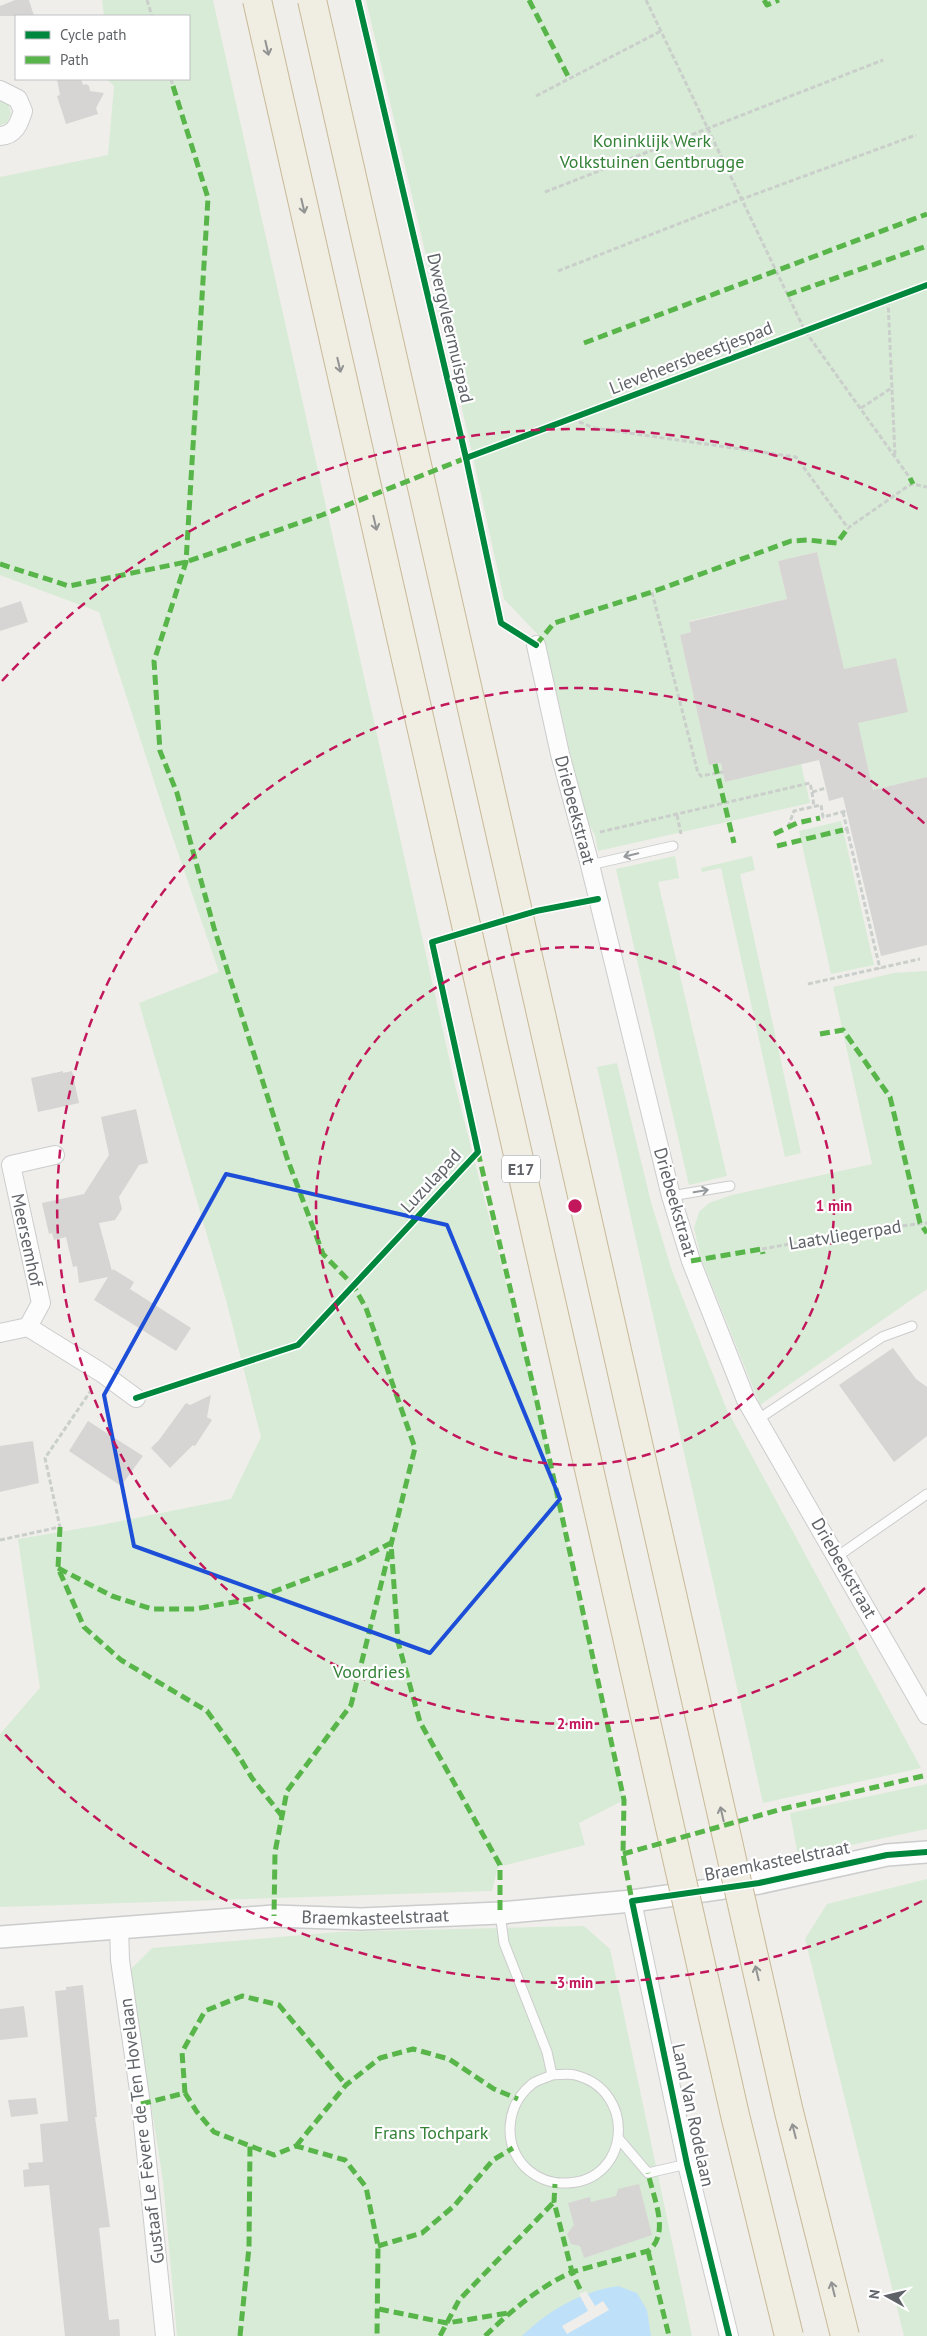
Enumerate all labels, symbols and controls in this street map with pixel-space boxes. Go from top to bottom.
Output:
legend [15,15,190,80]
text: Cycle path [60,25,126,44]
one-way arrow [263,39,272,55]
text: Path [60,50,89,69]
park label: Koninklijk Werk Volkstuinen Gentbrugge [559,129,744,173]
one-way arrow [299,198,308,214]
street label: Dwergvleermuispad [422,251,479,405]
street label: Lieveheersbeestjespad [606,316,776,399]
one-way arrow [335,356,344,372]
one-way arrow [371,515,380,531]
street label: Driebeekstraat [550,753,601,867]
one-way arrow [624,851,640,860]
street label: Luzulapad [395,1144,466,1217]
street label: Driebeekstraat [649,1145,702,1259]
road number: E17 [502,1156,540,1182]
one-way arrow [692,1186,708,1196]
street label: Meersemhof [6,1191,49,1290]
text: 1 min [816,1196,852,1215]
centre of rings [566,1197,584,1215]
street label: Laatvliegerpad [787,1214,903,1255]
street label: Driebeekstraat [806,1513,882,1622]
park label: Voordries [332,1660,405,1683]
text: 2 min [557,1714,593,1733]
one-way arrow [717,1807,726,1823]
street label: Braemkasteelstraat [702,1835,851,1886]
street label: Braemkasteelstraat [301,1903,449,1930]
one-way arrow [752,1965,762,1981]
text: 3 min [557,1973,593,1992]
street label: Gustaaf Le Fèvere de Ten Hovelaan [114,1997,169,2265]
street label: Land Van Rodelaan [667,2041,720,2189]
park label: Frans Tochpark [374,2121,489,2144]
one-way arrow [789,2124,798,2140]
north arrow [862,2271,912,2321]
one-way arrow [828,2281,837,2297]
text: N [865,2288,884,2300]

